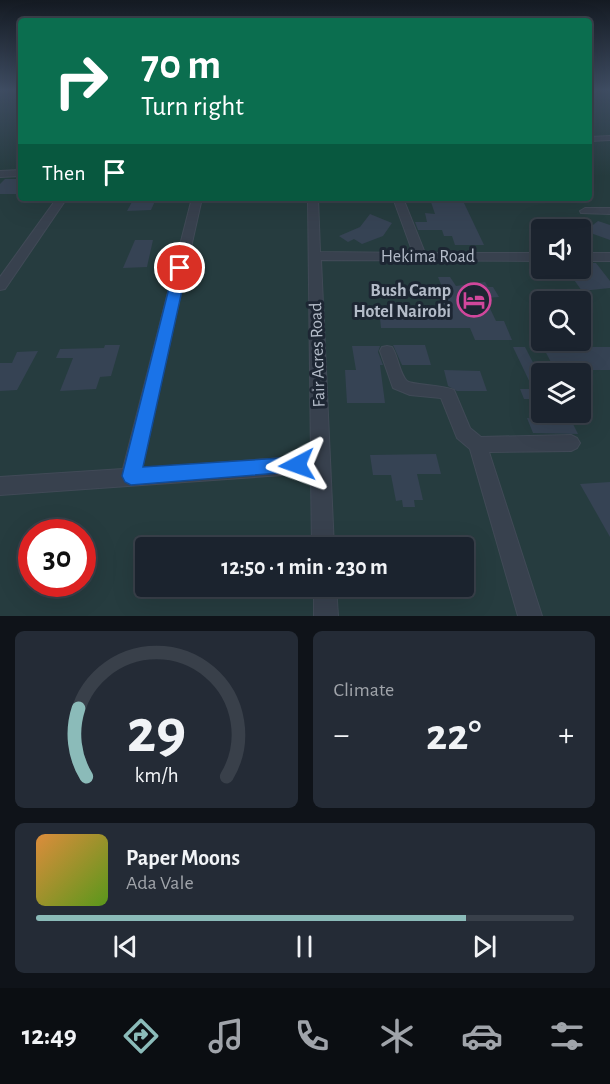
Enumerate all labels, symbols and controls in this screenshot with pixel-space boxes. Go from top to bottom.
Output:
icon: right [42,42,120,120]
text: 70 m [141,44,221,86]
text: Turn right [141,93,244,120]
icon: arrive [98,156,131,189]
text: Then [42,162,86,184]
map controls [531,219,591,423]
button: sound [531,219,591,279]
pin [154,242,205,293]
street label: Hekima Road [381,248,475,266]
icon: arrive [163,251,196,284]
place label: Bush Camp Hotel Nairobi [353,282,451,321]
hotel icon: Bush Camp Hotel Nairobi [456,282,492,318]
button: search [531,291,591,351]
street label: Fair Acres Road [307,302,329,408]
button: layers [531,363,591,423]
position arrow [265,433,329,497]
speed limit sign: 30 [18,519,96,597]
text: 12:50 · 1 min · 230 m [221,556,388,578]
text: Climate [334,680,394,700]
text: 29 [126,701,186,763]
text: 22° [426,713,482,758]
text: − [334,719,349,752]
text: + [558,719,574,752]
text: km/h [134,765,178,786]
text: Paper Moons [126,847,240,869]
text: Ada Vale [126,873,194,893]
icon: previous [109,930,142,963]
icon: pause [288,930,321,963]
icon: next [468,930,501,963]
icon: directions [120,1015,162,1057]
icon: music [205,1015,247,1057]
icon: phone [291,1015,333,1057]
icon: climate [376,1015,418,1057]
icon: car [461,1015,503,1057]
icon: filters [546,1015,588,1057]
text: 12:49 [22,1022,77,1049]

